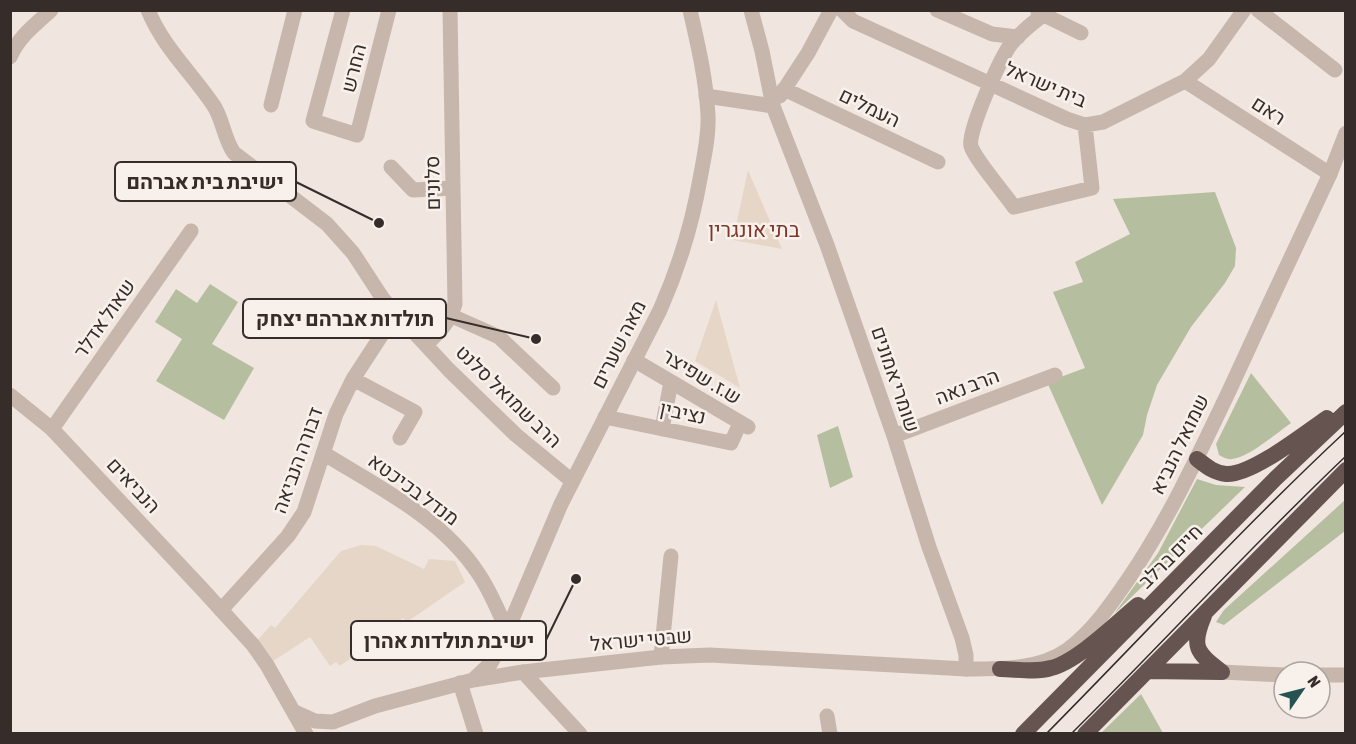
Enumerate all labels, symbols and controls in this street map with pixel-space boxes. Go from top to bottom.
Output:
street label: החרש [336,41,370,95]
street label: בית ישראל [1002,56,1091,112]
street label: העמלים [836,82,904,132]
street label: ראם [1248,91,1290,129]
street label: סלונים [420,155,444,211]
callout: ישיבת בית אברהם [115,162,296,201]
text: ישיבת בית אברהם [126,169,284,193]
district label: בתי אונגרין [708,217,800,241]
street label: שאול אדלר [68,274,140,362]
street label: מאה שערים [586,296,650,392]
callout: תולדות אברהם יצחק [243,299,446,338]
text: תולדות אברהם יצחק [256,306,434,330]
street label: שומרי אמונים [867,323,925,435]
street label: הרב שמואל סלנט [451,340,567,452]
street label: ש.ז. שפיצר [658,343,746,409]
street label: הרב נאה [932,363,1002,409]
street label: שמואל הנביא [1145,390,1213,498]
street label: נציבין [658,396,708,428]
street label: דבורה הנביאה [267,404,327,516]
street label: מנדל בכיכטא [364,448,464,530]
street label: הנביאים [103,453,165,517]
street label: חיים ברלב [1133,519,1207,593]
callout: ישיבת תולדות אהרן [351,621,546,660]
street label: שבטי ישראל [589,623,693,655]
text: ישיבת תולדות אהרן [364,628,534,652]
north arrow [1272,660,1332,720]
text: N [1304,672,1324,690]

